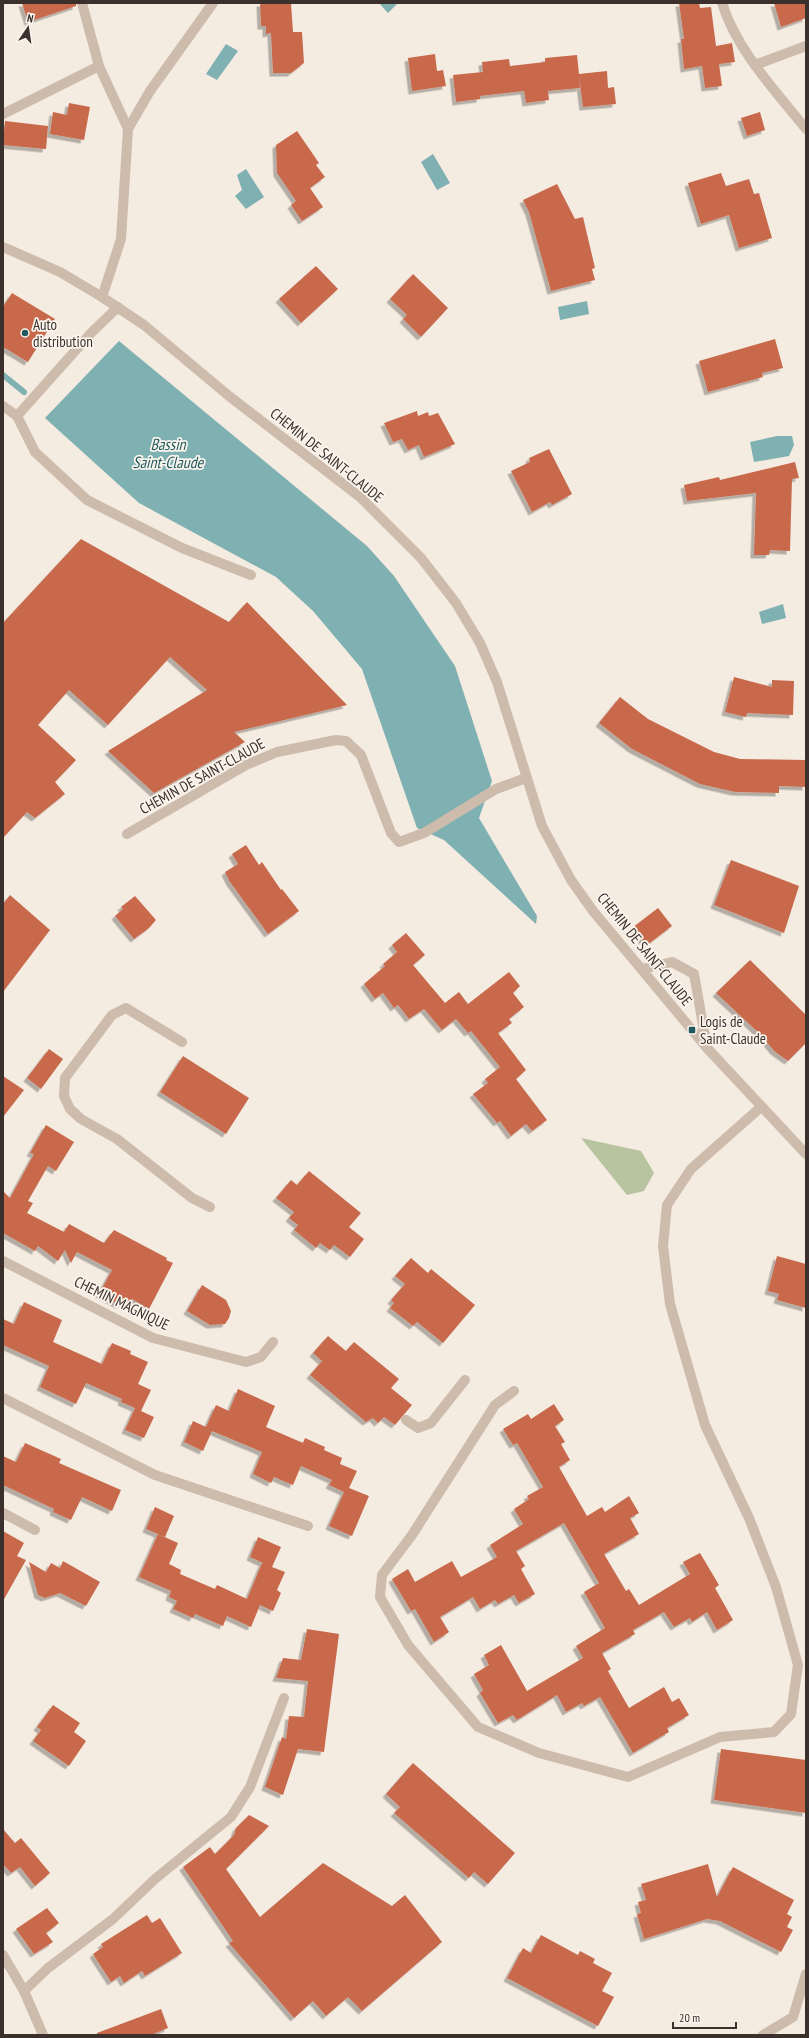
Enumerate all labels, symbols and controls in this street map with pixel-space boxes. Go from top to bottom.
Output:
north arrow [8,8,48,48]
text: N [26,11,35,26]
place label: Auto distribution [33,315,93,351]
marker: Auto distribution [20,328,30,338]
street label: CHEMIN DE SAINT-CLAUDE [267,404,387,506]
water label: Bassin Saint-Claude [133,434,205,472]
street label: CHEMIN DE SAINT-CLAUDE [136,734,268,818]
street label: CHEMIN DE SAINT-CLAUDE [594,889,696,1009]
place label: Logis de Saint-Claude [700,1012,766,1048]
marker: Logis de Saint-Claude [687,1025,697,1035]
street label: CHEMIN MAGNIQUE [71,1272,173,1334]
scale bar [673,2004,736,2030]
text: 20 m [679,2010,700,2025]

